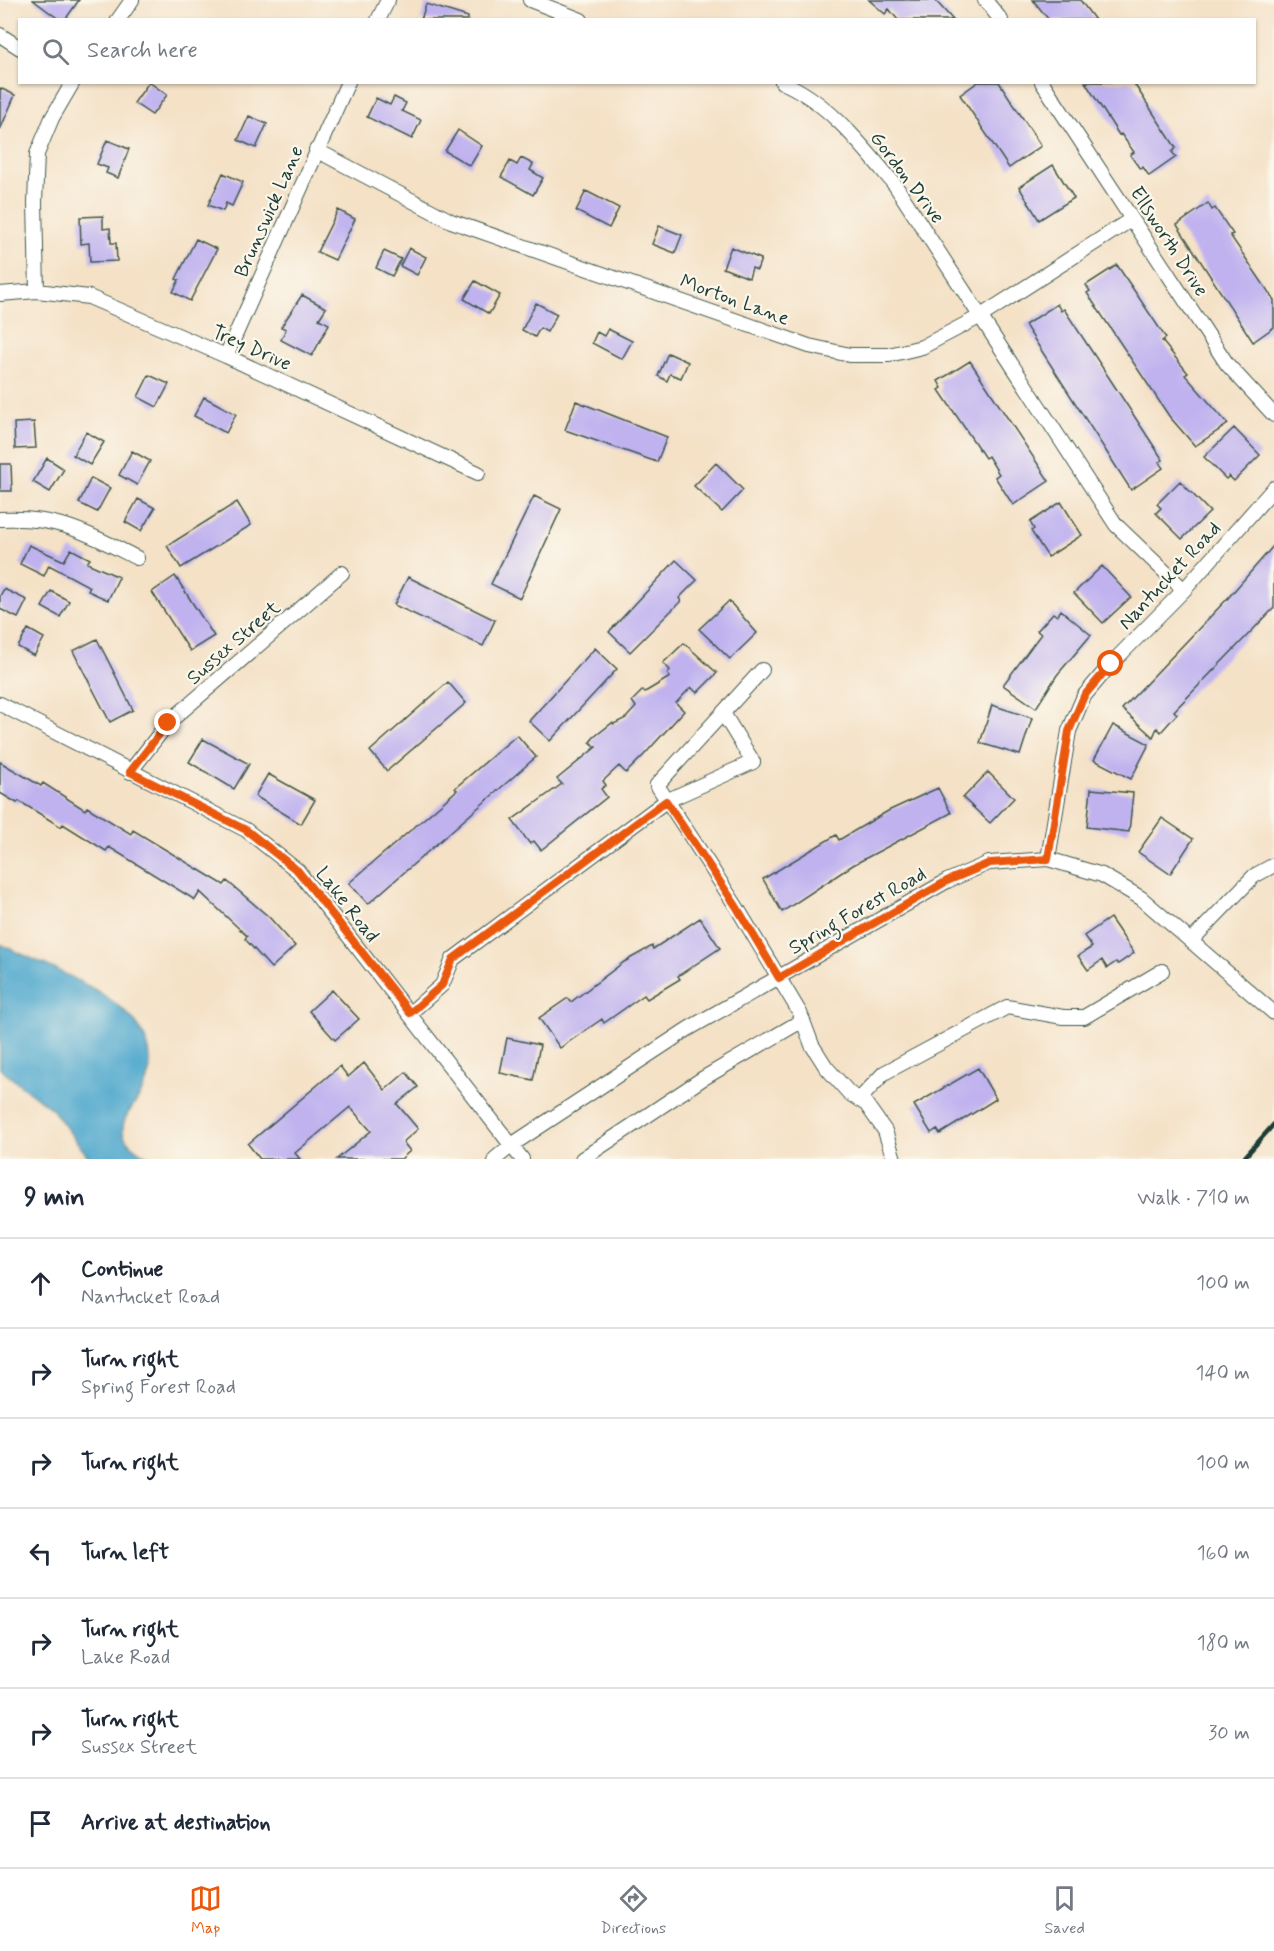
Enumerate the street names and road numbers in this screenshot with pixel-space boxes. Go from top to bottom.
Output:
street label: Gordon Drive [863,126,950,230]
street label: Brunswick Lane [228,142,310,282]
street label: Ellsworth Drive [1123,181,1214,302]
street label: Morton Lane [676,268,793,333]
street label: Trey Drive [207,319,295,378]
street label: Nantucket Road [1113,516,1227,636]
street label: Sussex Street [181,595,287,691]
street label: Lake Road [309,861,385,948]
street label: Spring Forest Road [784,861,933,963]

